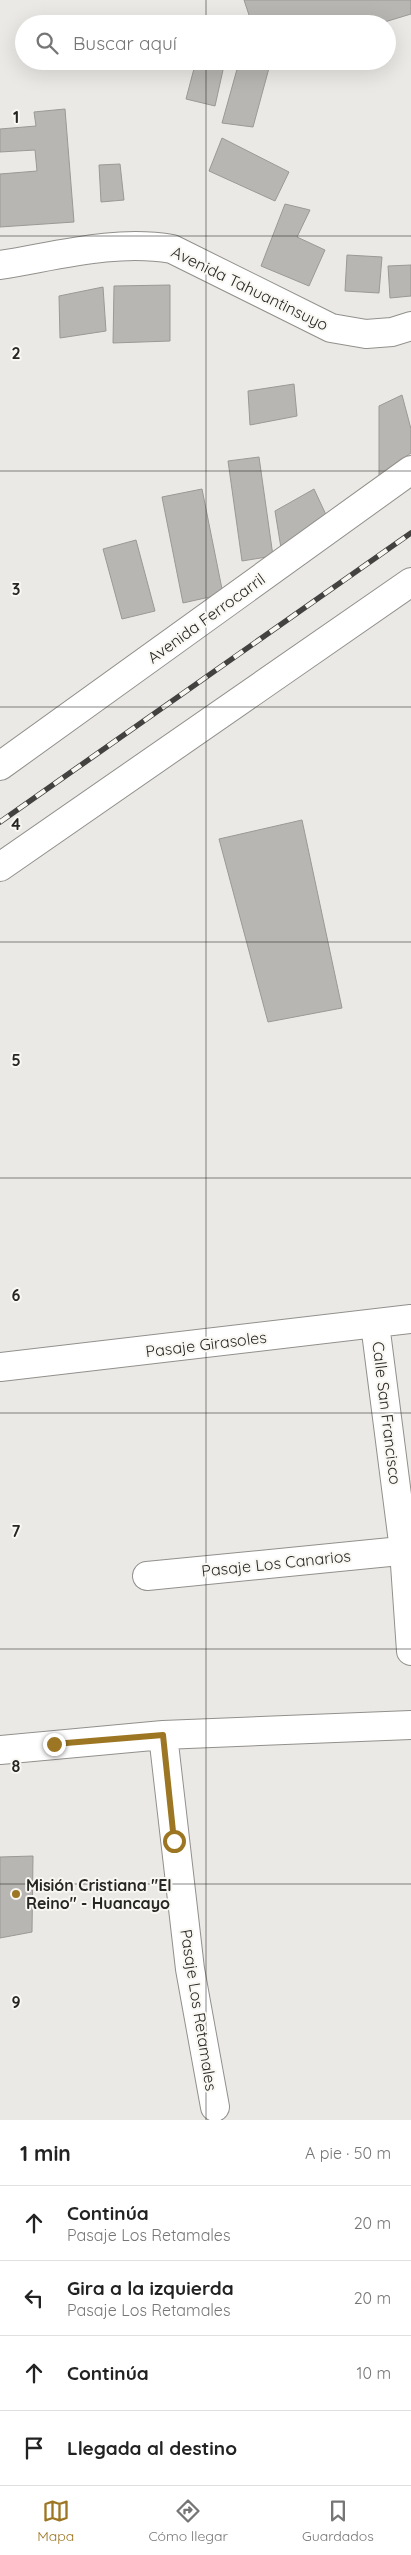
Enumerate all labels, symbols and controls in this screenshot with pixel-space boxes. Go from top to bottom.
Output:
search box [15,15,396,70]
icon: search [33,29,61,57]
text: Buscar aquí [73,31,177,55]
text: 1 [13,107,19,127]
street label: Avenida Tahuantinsuyo [168,241,332,335]
text: 2 [11,343,21,363]
street label: Avenida Ferrocarril [143,569,269,667]
text: 3 [12,579,20,599]
text: 4 [11,814,21,834]
text: 5 [11,1050,21,1070]
text: 6 [12,1285,21,1305]
street label: Pasaje Girasoles [144,1327,268,1361]
street label: Calle San Francisco [368,1340,406,1486]
text: 7 [12,1521,21,1541]
street label: Pasaje Los Canarios [200,1545,352,1581]
route end [43,1733,66,1756]
text: 8 [12,1756,21,1776]
route start [163,1830,186,1853]
place label: Misión Cristiana "El Reino" - Huancayo [26,1875,172,1913]
marker: Misión Cristiana "El Reino" - Huancayo [10,1888,22,1900]
street label: Pasaje Los Retamales [176,1928,222,2092]
text: 9 [11,1992,21,2012]
text: 1 min [20,2140,71,2166]
text: A pie · 50 m [305,2143,391,2163]
text: Continúa [67,2201,149,2225]
icon: ahead [20,2209,48,2237]
text: 20 m [354,2213,391,2233]
text: Pasaje Los Retamales [67,2225,230,2245]
text: Gira a la izquierda [67,2276,234,2300]
icon: left [20,2284,48,2312]
text: 20 m [354,2288,391,2308]
text: Pasaje Los Retamales [67,2300,230,2320]
icon: ahead [20,2359,48,2387]
text: Continúa [67,2361,149,2385]
text: 10 m [357,2363,391,2383]
icon: arrive [20,2434,48,2462]
text: Llegada al destino [67,2436,237,2460]
tab: Mapa [37,2497,74,2545]
tab: Cómo llegar [148,2497,228,2545]
tab: Guardados [302,2497,374,2545]

